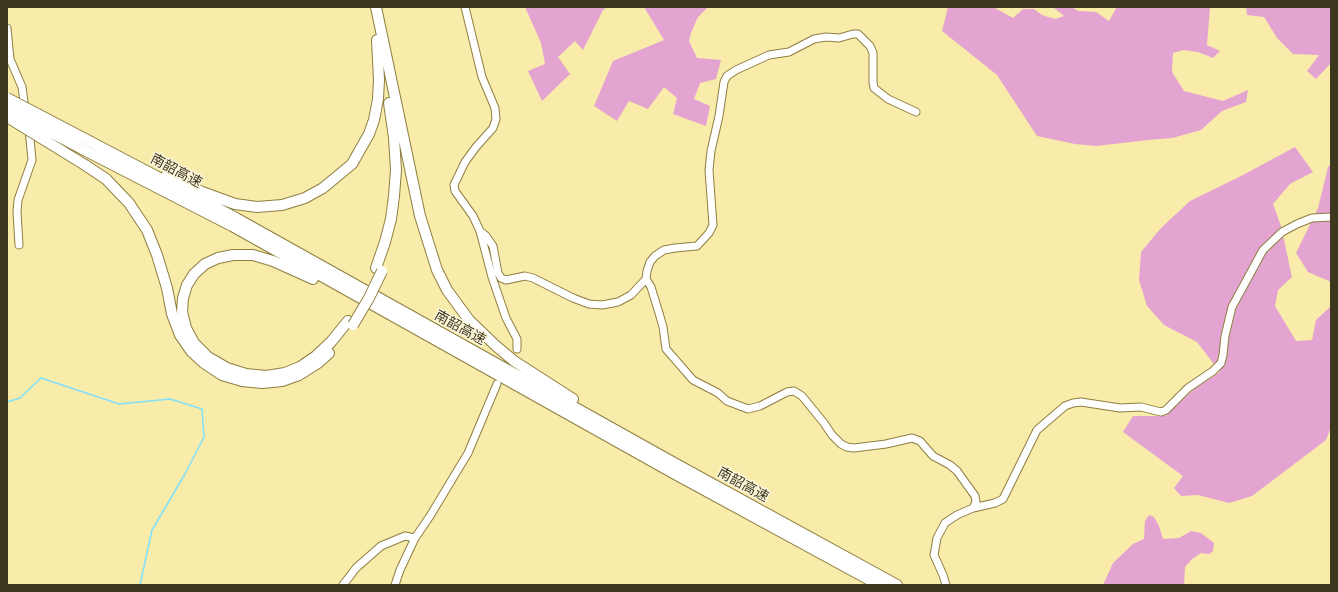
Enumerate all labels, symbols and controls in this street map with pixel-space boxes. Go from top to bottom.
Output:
street label: 南韶高速 [147,150,205,192]
street label: 南韶高速 [431,307,489,349]
street label: 南韶高速 [714,464,772,506]

